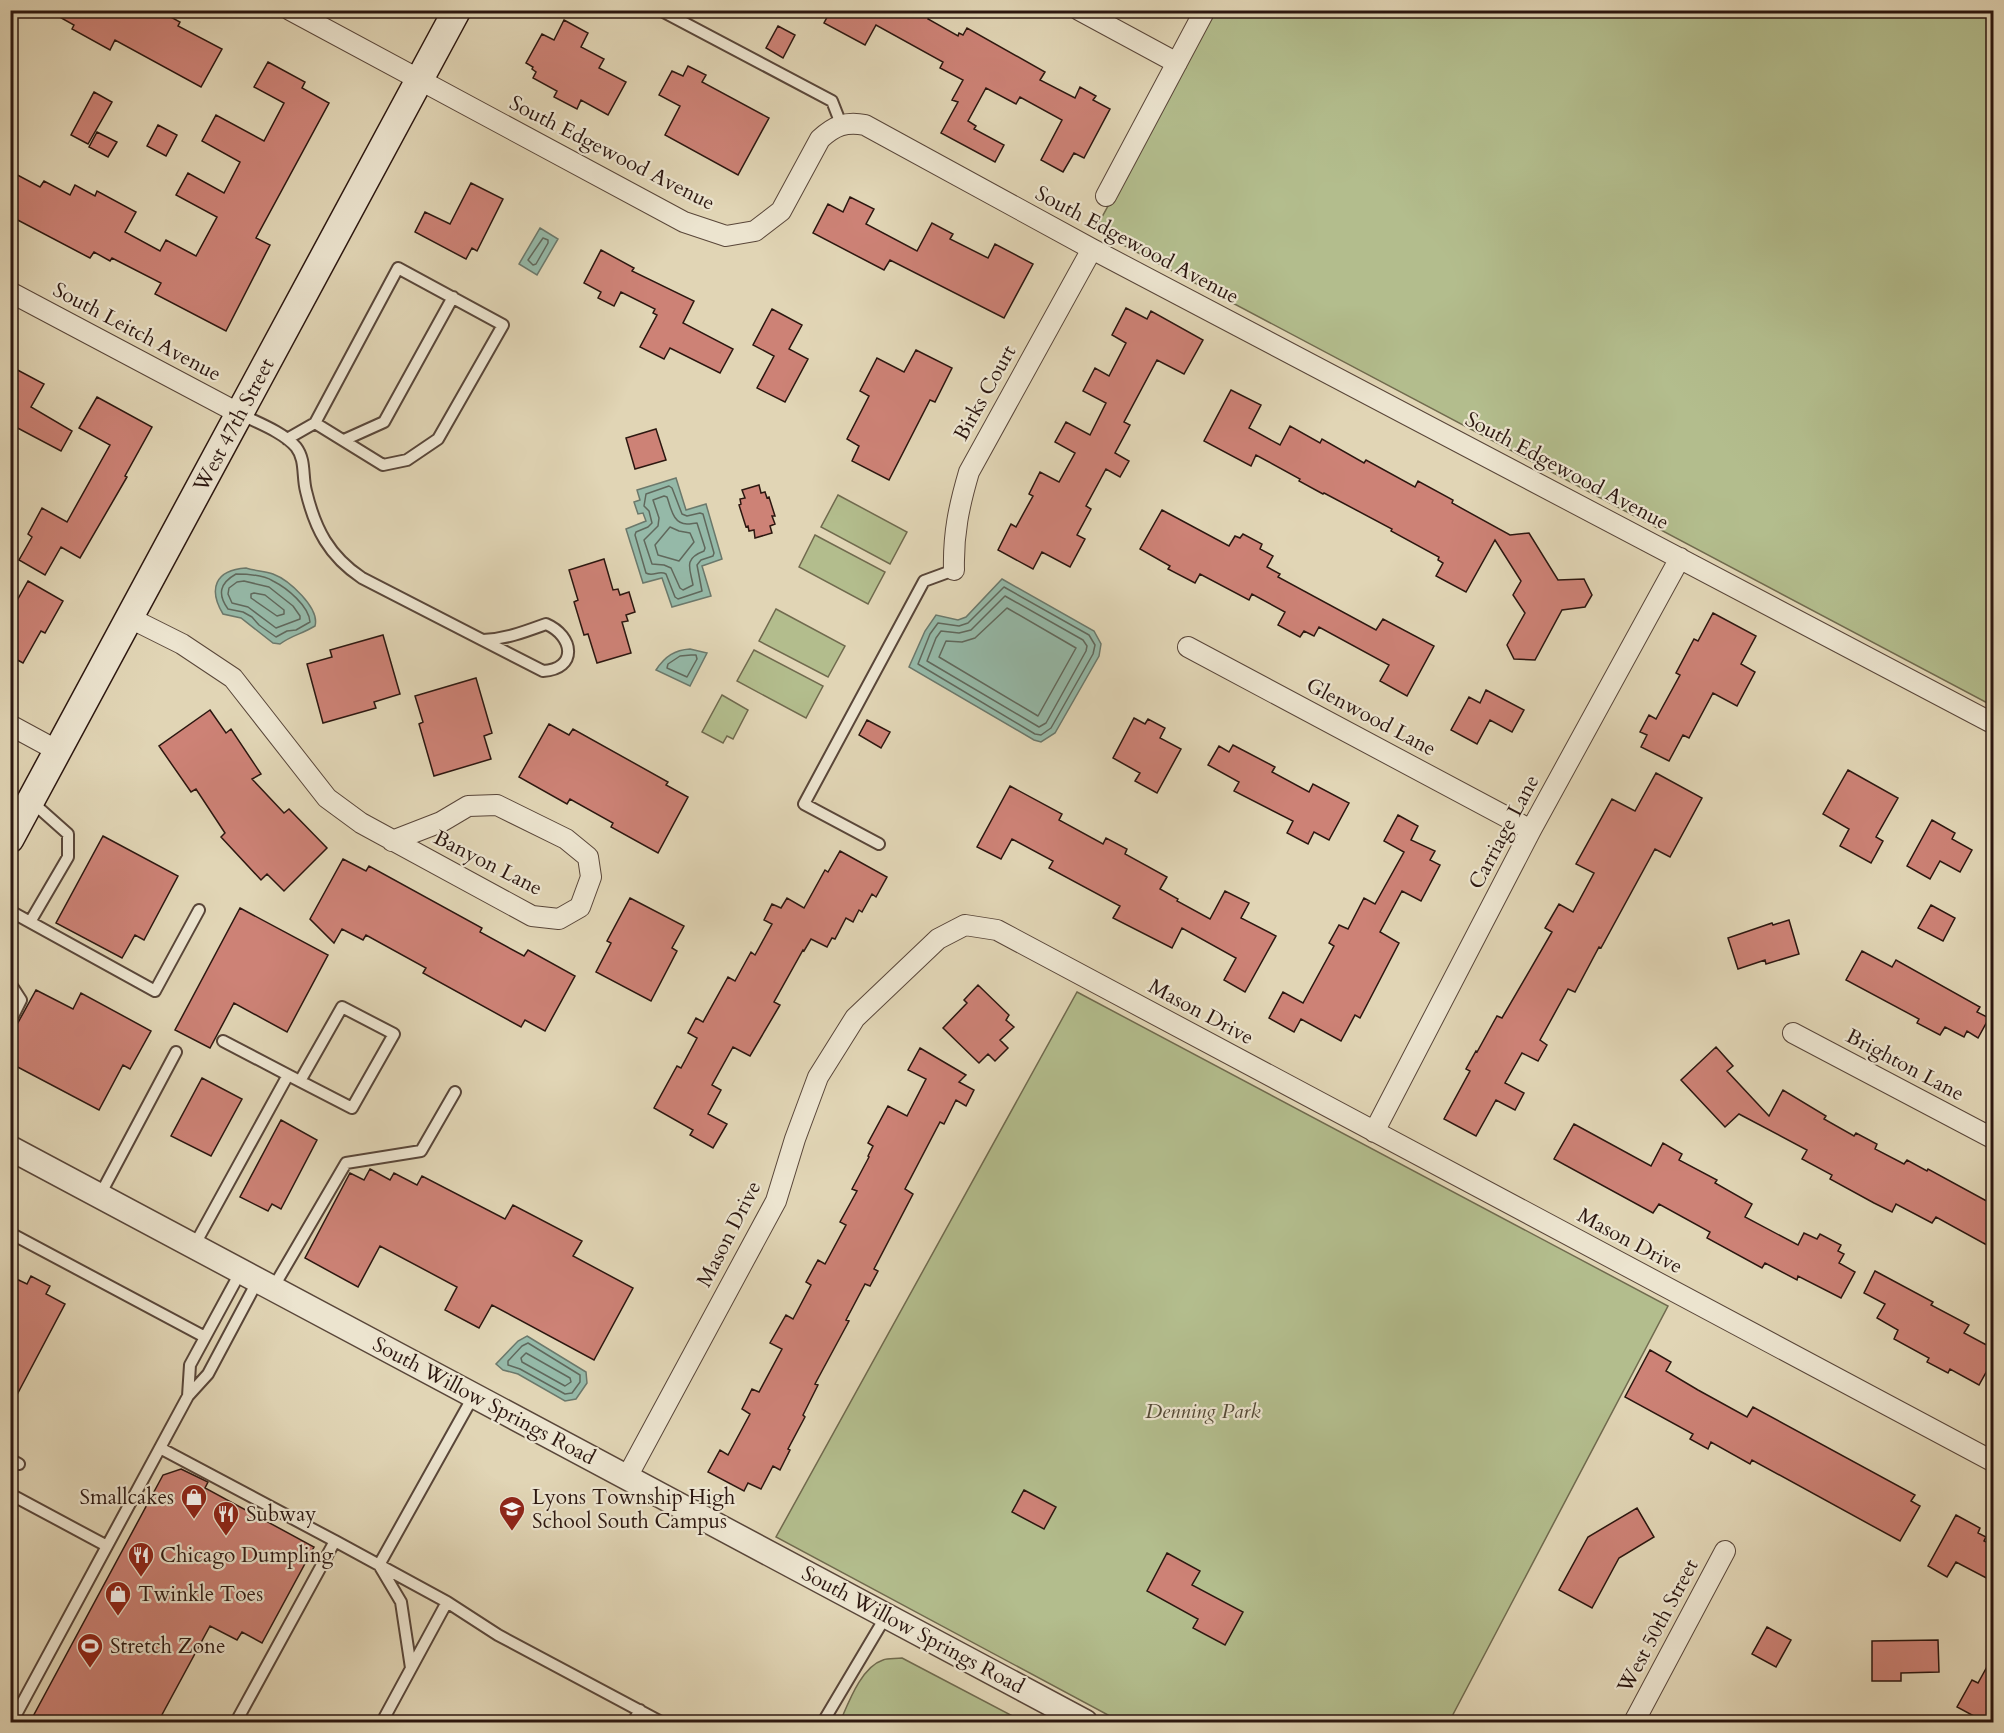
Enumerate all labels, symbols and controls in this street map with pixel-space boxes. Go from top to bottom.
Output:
street label: South Edgewood Avenue [504,89,720,217]
street label: South Edgewood Avenue [1030,179,1244,311]
street label: South Leitch Avenue [48,275,226,389]
street label: Birks Court [947,340,1023,446]
street label: West 47th Street [186,353,282,498]
street label: South Edgewood Avenue [1460,405,1674,537]
street label: Glenwood Lane [1301,671,1441,763]
street label: Carriage Lane [1462,770,1546,894]
street label: Banyon Lane [429,823,547,903]
street label: Mason Drive [1143,972,1259,1052]
street label: Brighton Lane [1841,1022,1969,1108]
street label: Mason Drive [690,1176,768,1292]
street label: Mason Drive [1572,1201,1688,1281]
street label: South Willow Springs Road [367,1330,601,1472]
park label: Denning Park [1145,1397,1261,1426]
shop icon: Smallcakes [179,1482,209,1520]
place label: Smallcakes [80,1483,174,1512]
place label: Lyons Township High School South Campus [532,1483,736,1536]
school or university icon: Lyons Township High School South Campus [497,1494,527,1532]
restaurant icon: Subway [211,1499,241,1537]
place label: Subway [246,1500,316,1529]
restaurant icon: Chicago Dumpling [126,1540,156,1578]
place label: Chicago Dumpling [160,1541,334,1570]
street label: West 50th Street [1610,1554,1706,1699]
street label: South Willow Springs Road [796,1559,1030,1701]
shop icon: Twinkle Toes [103,1579,133,1617]
place label: Twinkle Toes [138,1580,263,1609]
sports icon: Stretch Zone [75,1631,105,1669]
place label: Stretch Zone [110,1632,226,1661]

